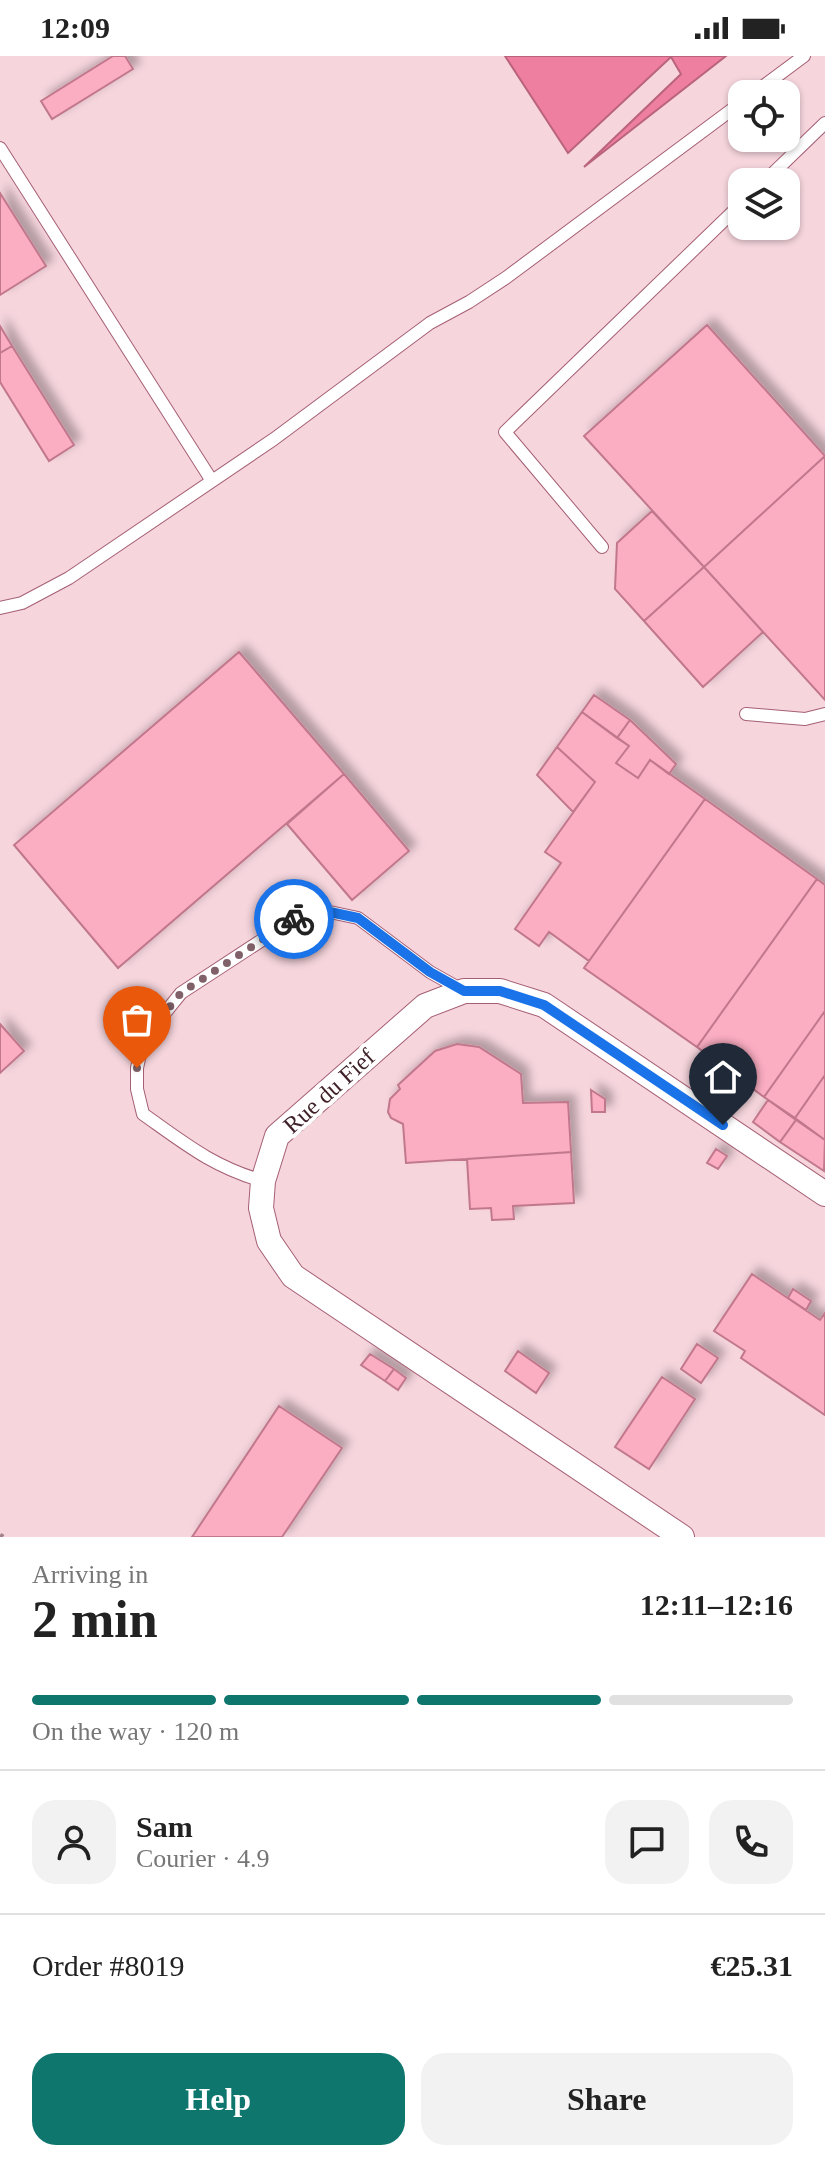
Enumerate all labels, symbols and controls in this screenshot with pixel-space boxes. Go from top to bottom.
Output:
text: 12:09 [40,11,110,44]
map controls [728,80,800,240]
button: locate [728,80,800,152]
button: layers [728,168,800,240]
courier [254,879,334,959]
icon: bike [272,897,316,941]
pin [103,986,171,1068]
icon: bag [115,998,159,1042]
street label: Rue du Fief [278,1043,380,1139]
pin [689,1043,757,1125]
icon: home [701,1055,745,1099]
text: Arriving in [32,1560,148,1589]
text: 12:11–12:16 [640,1588,793,1621]
text: 2 min [32,1591,158,1648]
text: On the way · 120 m [32,1717,239,1746]
button: person [32,1800,116,1884]
button: chat [605,1800,689,1884]
button: phone [709,1800,793,1884]
text: Sam [136,1810,193,1843]
text: Courier · 4.9 [136,1844,270,1873]
text: Order #8019 [32,1949,184,1982]
text: €25.31 [711,1949,793,1982]
button: Help [32,2053,405,2145]
button: Share [421,2053,793,2145]

